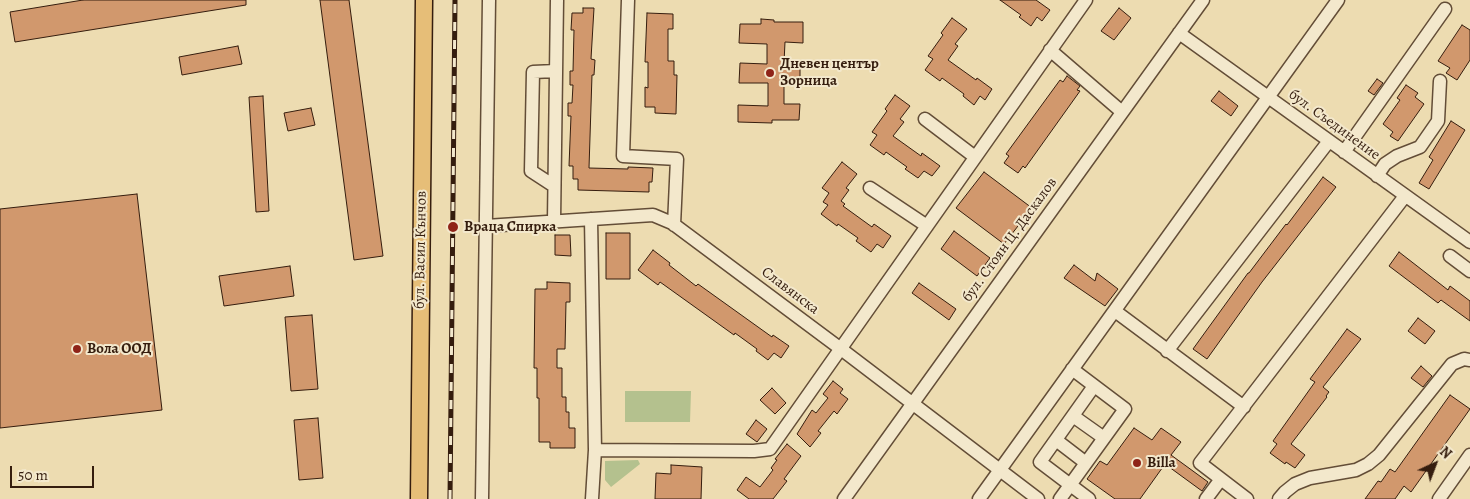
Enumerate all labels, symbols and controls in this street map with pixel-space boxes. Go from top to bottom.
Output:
place label: Дневен център Зорница [780,55,879,90]
marker: Дневен център Зорница [764,67,776,79]
street label: бул. Съединение [1285,86,1383,164]
street label: бул. Стоян Ц. Даскалов [959,174,1061,306]
street label: бул. Васил Кънчов [411,191,431,309]
place label: Враца Спирка [464,218,556,236]
marker: Враца Спирка [446,220,460,234]
street label: Славянска [758,263,822,319]
place label: Вола ООД [87,340,151,358]
marker: Вола ООД [71,343,83,355]
north arrow [1410,439,1460,489]
text: N [1435,442,1456,463]
place label: Billa [1147,454,1176,472]
scale bar [12,456,96,488]
marker: Billa [1131,457,1143,469]
text: 50 m [18,465,48,485]

